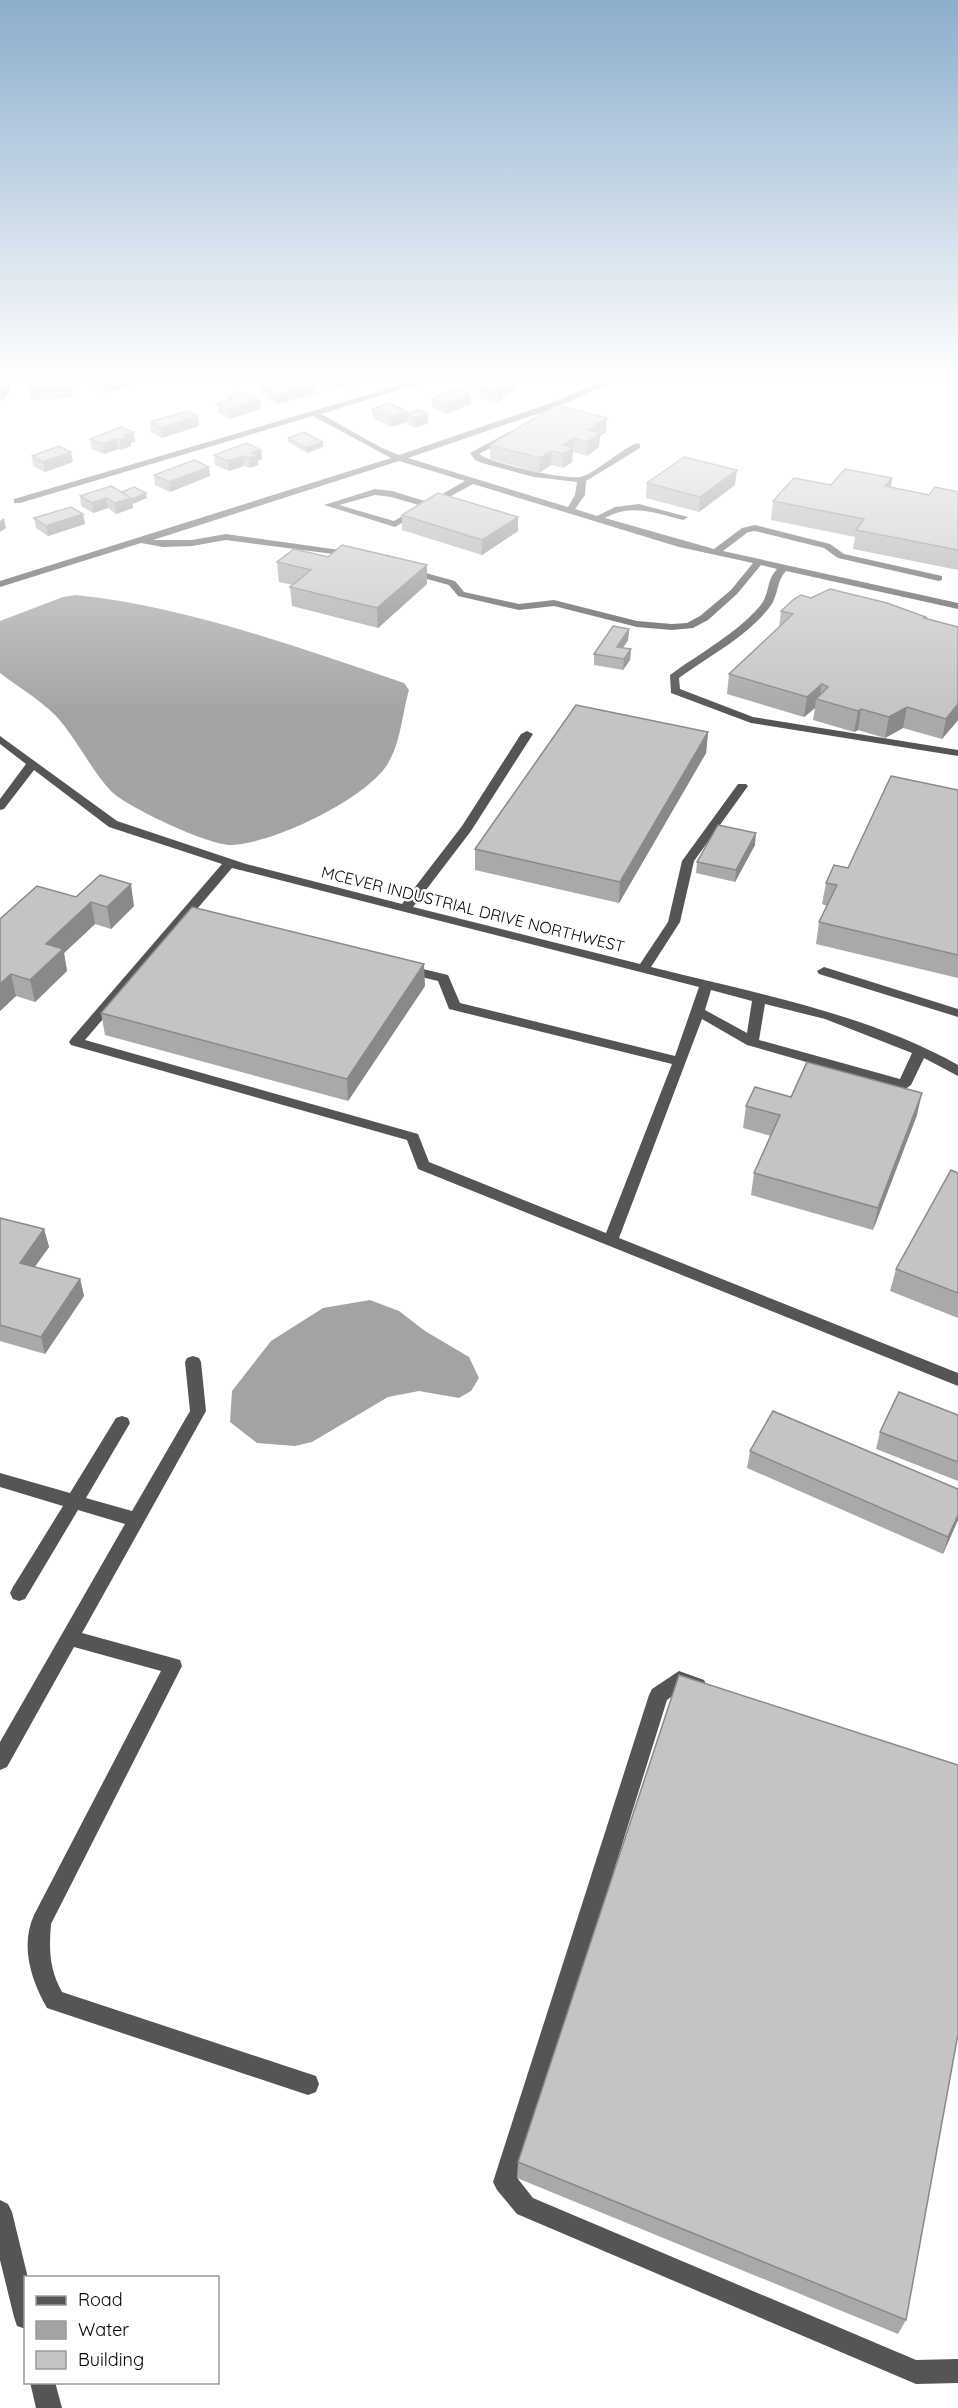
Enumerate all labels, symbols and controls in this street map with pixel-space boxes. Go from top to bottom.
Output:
street label: MCEVER INDUSTRIAL DRIVE NORTHWEST [319,862,627,956]
legend [24,2276,219,2384]
text: Road [78,2288,123,2311]
text: Water [78,2318,129,2341]
text: Building [78,2348,144,2371]

